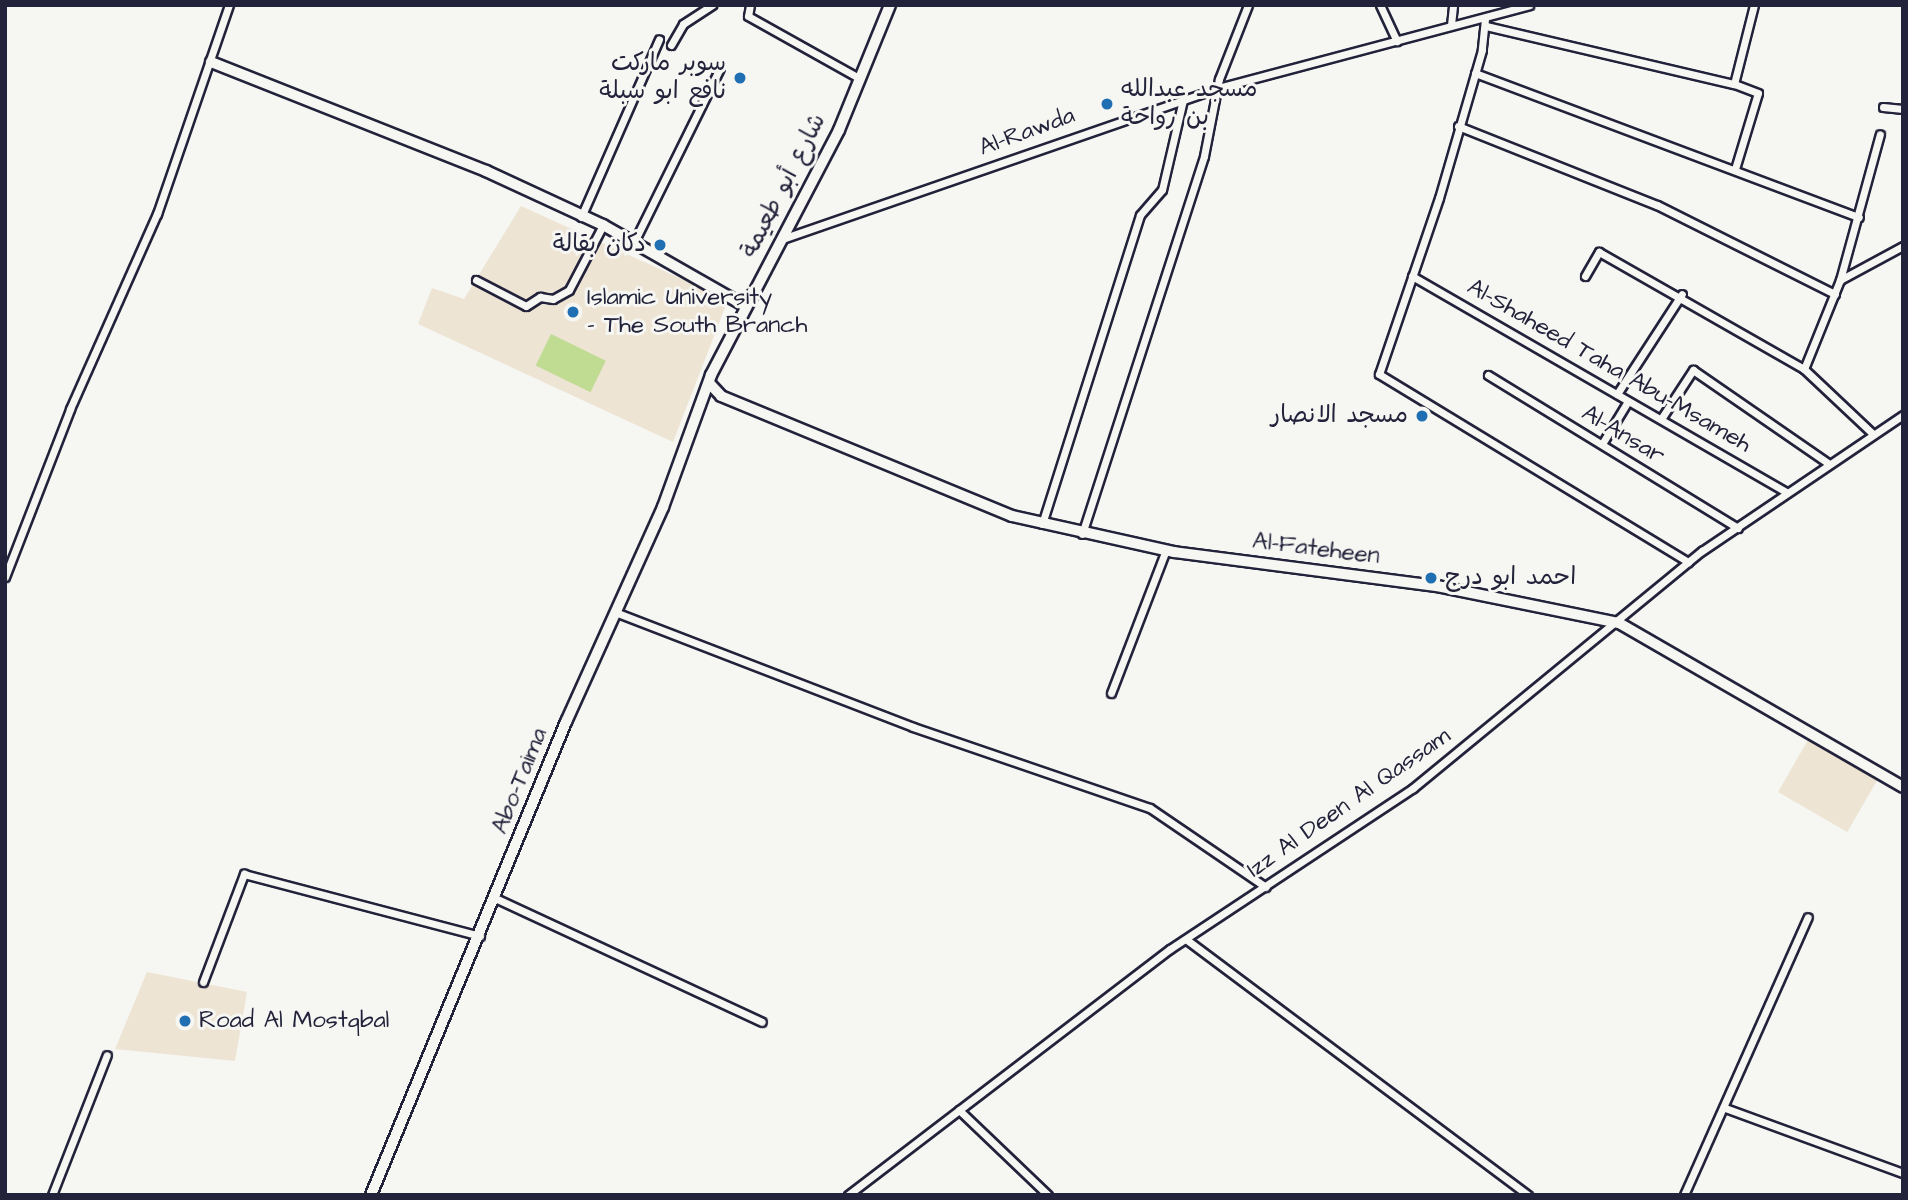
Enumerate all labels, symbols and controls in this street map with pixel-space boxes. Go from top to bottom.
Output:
place label: سوبر ماركت نافع ابو سبلة [599,50,726,106]
marker: سوبر ماركت نافع ابو سبلة [732,70,748,86]
place label: مسجد عبدالله بن رواحة [1121,76,1257,132]
marker: مسجد عبدالله بن رواحة [1099,96,1115,112]
street label: Al-Rawda [975,101,1079,163]
street label: شارع أبو طعيمة [735,109,833,263]
place label: دكان بقالة [553,231,646,259]
marker: دكان بقالة [652,237,668,253]
street label: Al-Shaheed Taha Abu-Msameh [1462,273,1756,459]
place label: Islamic University - The South Branch [587,284,807,340]
marker: Islamic University - The South Branch [565,304,581,320]
street label: Al-Ansar [1576,399,1670,471]
place label: مسجد الانصار [1271,402,1408,430]
marker: مسجد الانصار [1414,408,1430,424]
street label: Al-Fateheen [1251,527,1381,571]
place label: احمد ابو درج [1445,564,1576,592]
marker: احمد ابو درج [1423,570,1439,586]
street label: Izz Al Deen Al Qassam [1242,722,1456,884]
street label: Abo-Taima [486,724,554,838]
place label: Road Al Mostqbal [199,1007,389,1035]
marker: Road Al Mostqbal [177,1013,193,1029]

